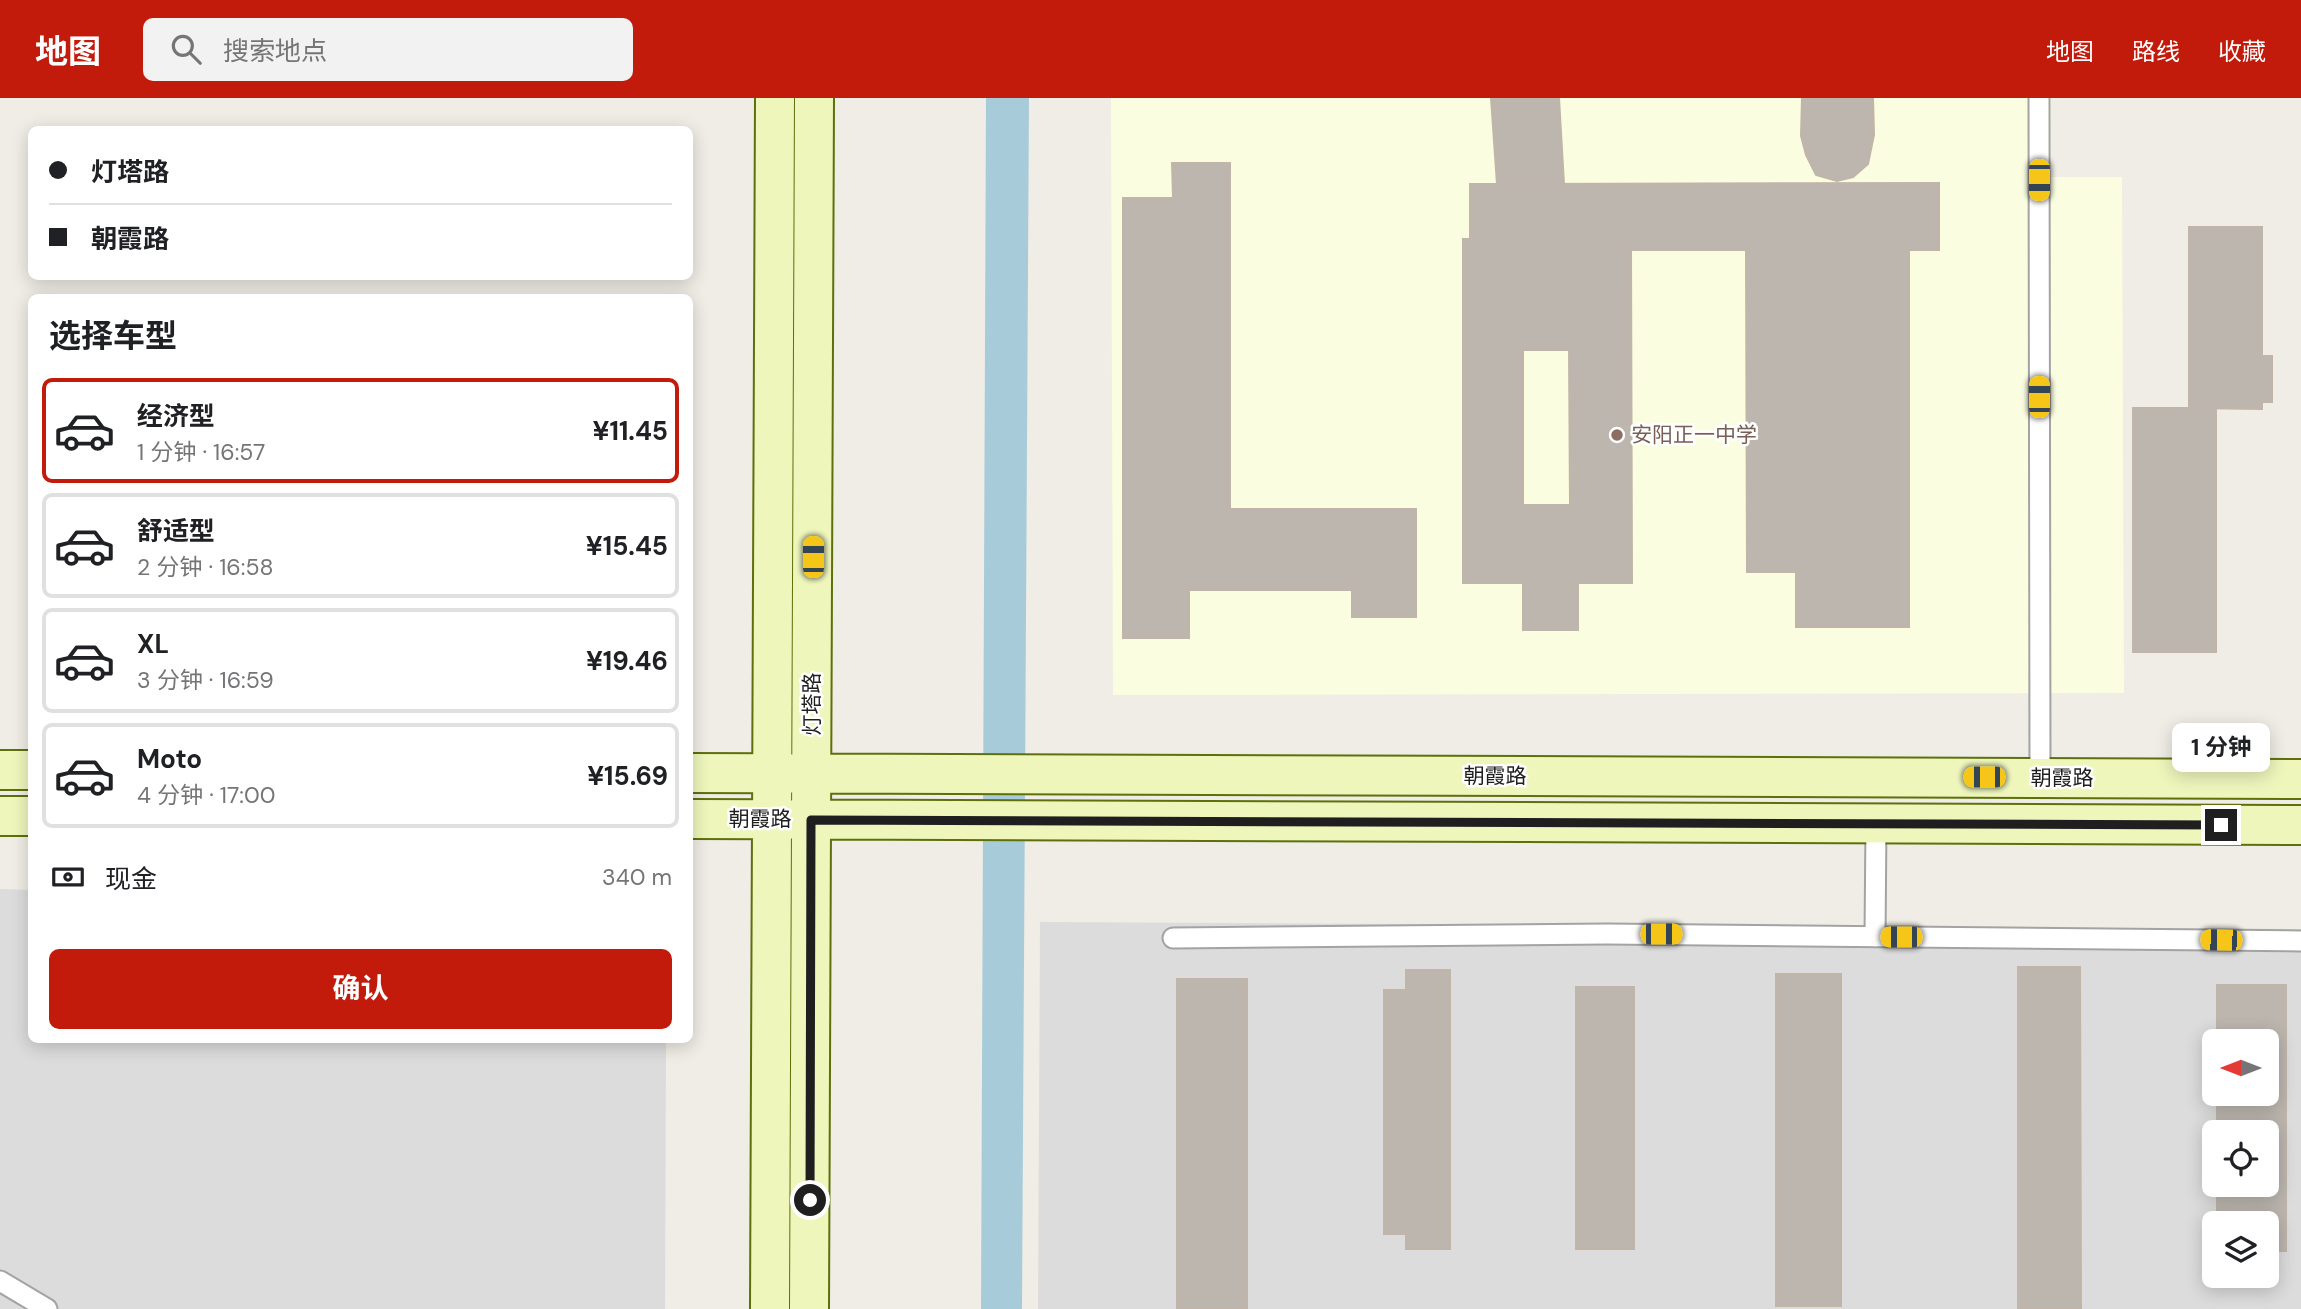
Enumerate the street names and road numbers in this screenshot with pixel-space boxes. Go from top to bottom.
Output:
street label: 灯塔路 [798,673,826,736]
street label: 朝霞路 [1464,762,1527,790]
street label: 朝霞路 [2031,764,2094,792]
street label: 朝霞路 [729,805,792,833]

